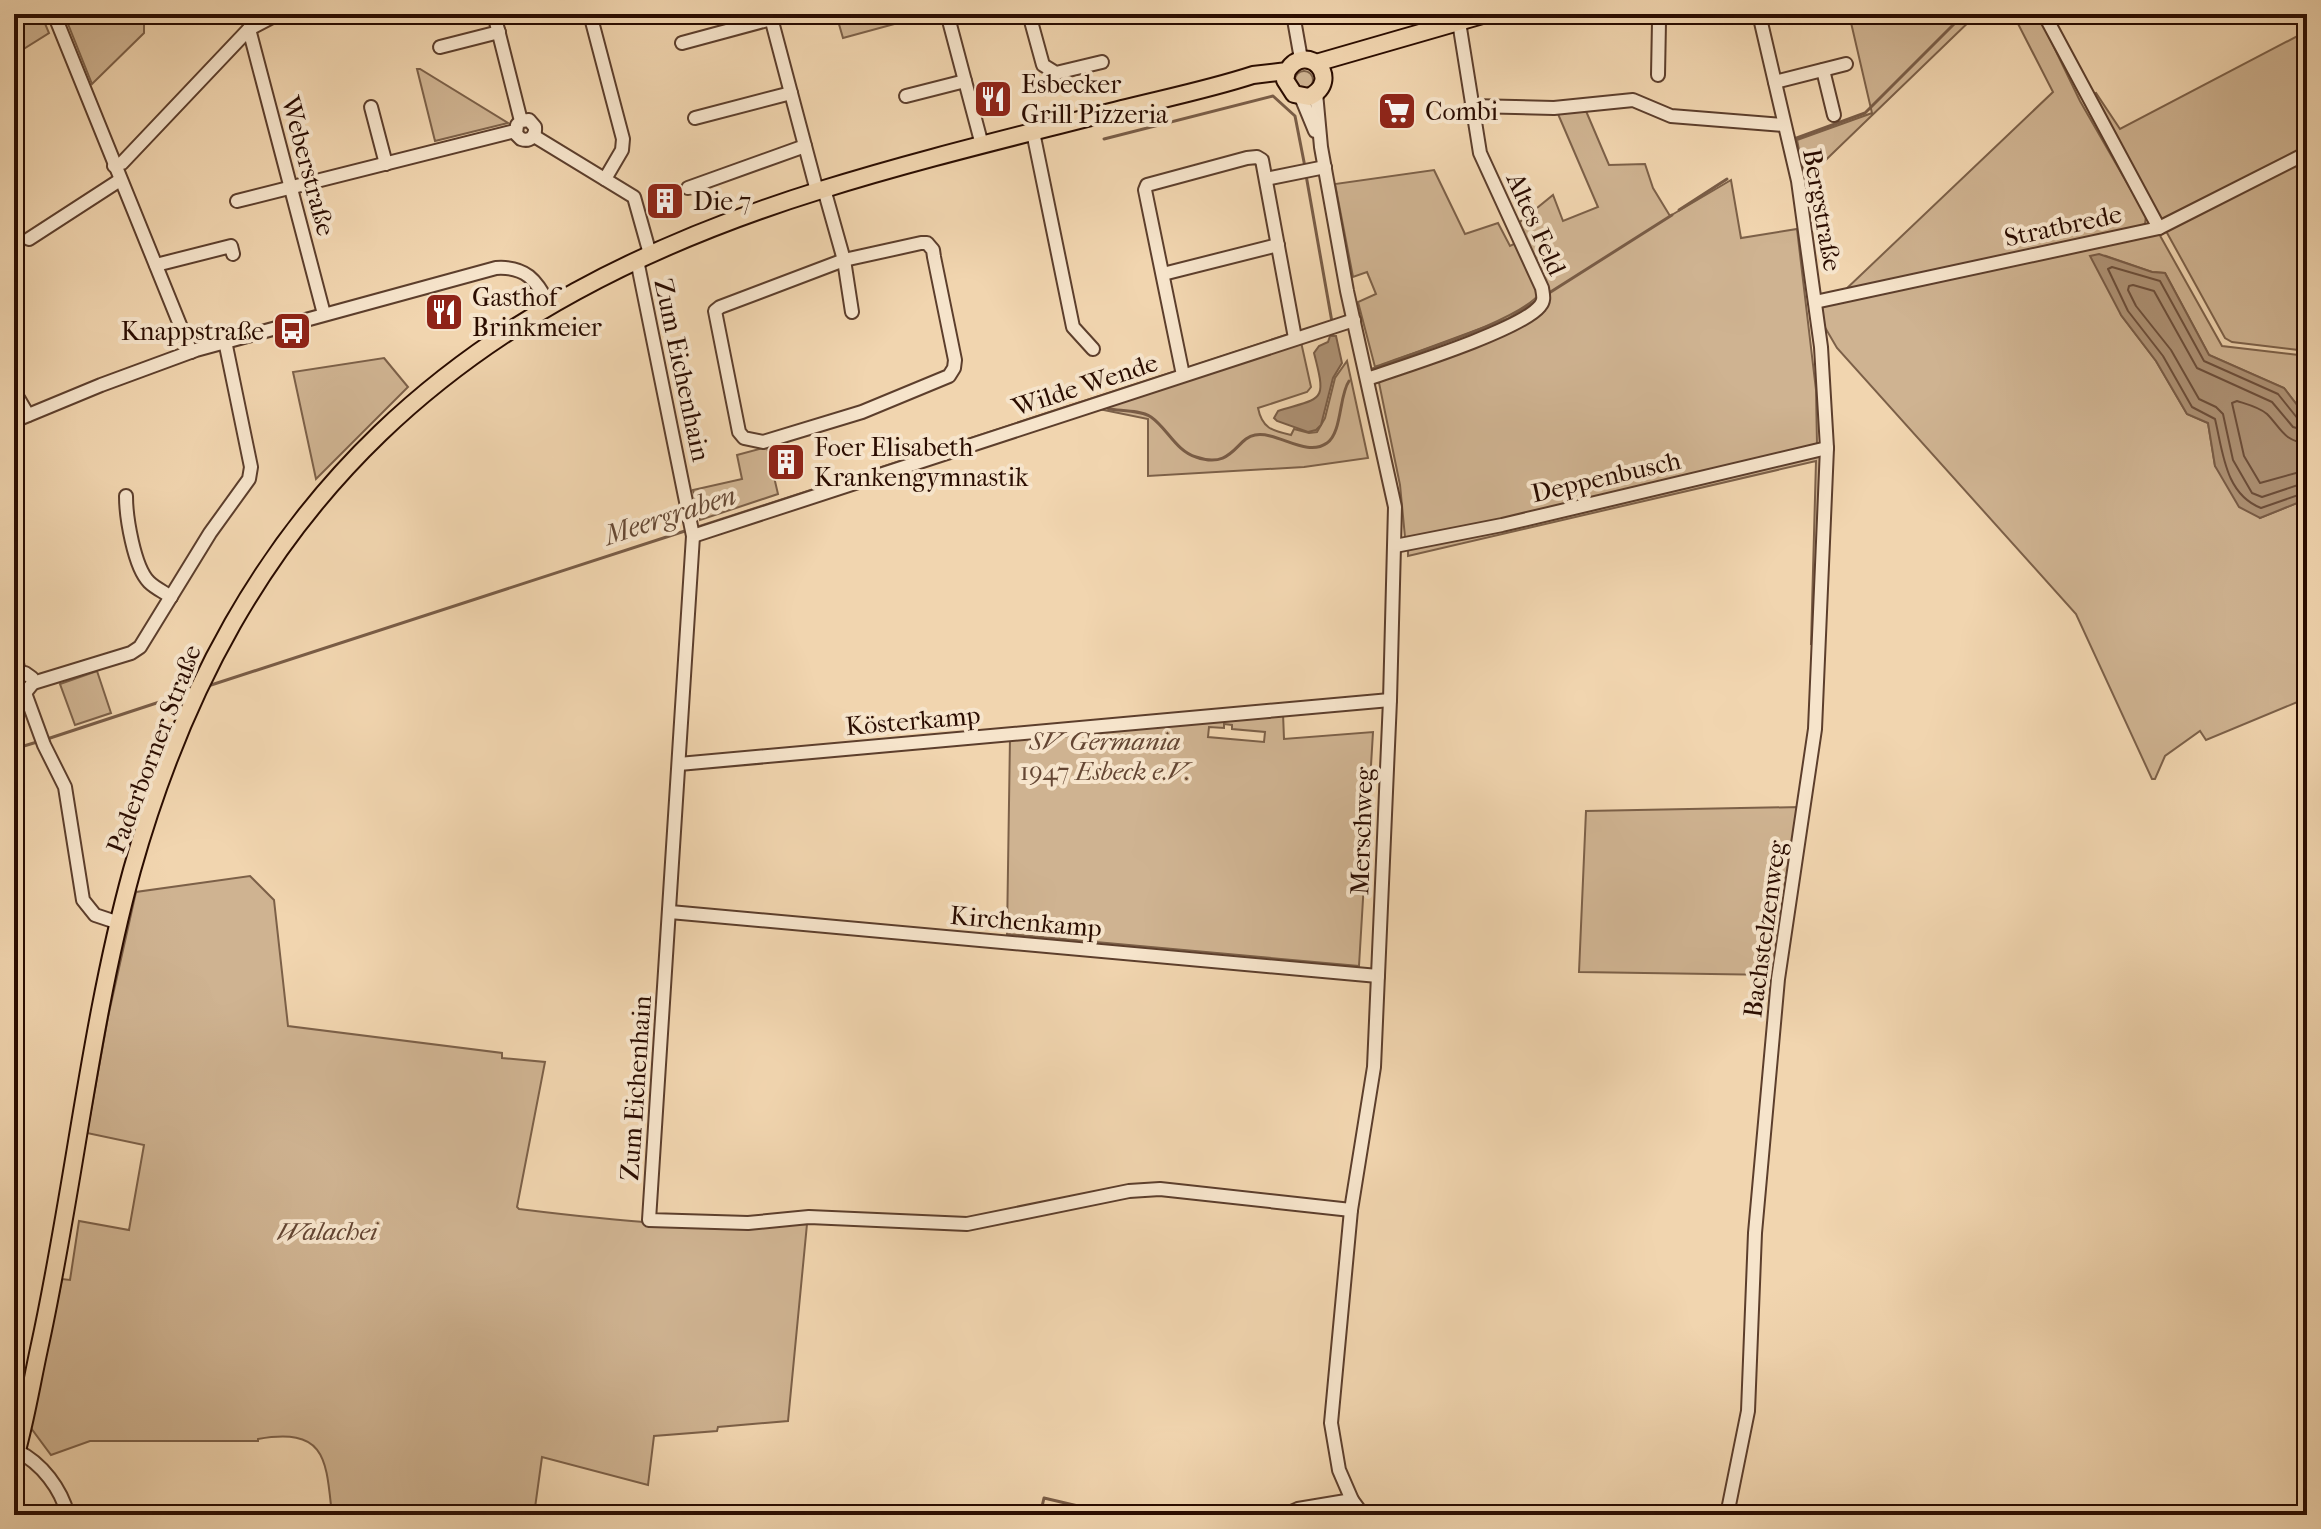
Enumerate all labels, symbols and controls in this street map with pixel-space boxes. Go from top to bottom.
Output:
place label: Esbecker Grill Pizzeria [1021,69,1169,130]
restaurant icon: Esbecker Grill Pizzeria [972,78,1014,120]
supermarket icon: Combi [1376,90,1418,132]
street label: Weberstraße [274,92,342,239]
place label: Combi [1425,96,1499,127]
street label: Bergstraße [1796,146,1848,274]
street label: Altes Feld [1499,167,1573,281]
building icon: Die 7 [644,180,686,222]
place label: Die 7 [693,186,751,217]
street label: Stratbrede [2001,198,2125,254]
street label: Zum Eichenhain [648,276,716,464]
place label: Gasthof Brinkmeier [472,282,602,343]
restaurant icon: Gasthof Brinkmeier [423,291,465,333]
bus stop icon: Knappstraße [271,310,313,352]
place label: Knappstraße [121,316,264,347]
street label: Wilde Wende [1007,347,1162,423]
place label: Foer Elisabeth Krankengymnastik [814,432,1029,493]
building icon: Foer Elisabeth Krankengymnastik [765,441,807,483]
street label: Deppenbusch [1528,445,1684,509]
water label: Meergraben [598,478,740,552]
street label: Paderborner Straße [100,640,208,858]
street label: Kösterkamp [844,700,982,742]
park label: SV Germania 1947 Esbeck e.V. [1020,726,1194,787]
street label: Merschweg [1344,765,1380,896]
street label: Bachstelzenweg [1737,837,1793,1019]
street label: Kirchenkamp [949,900,1103,944]
street label: Zum Eichenhain [614,994,658,1182]
park label: Walachei [277,1216,379,1247]

